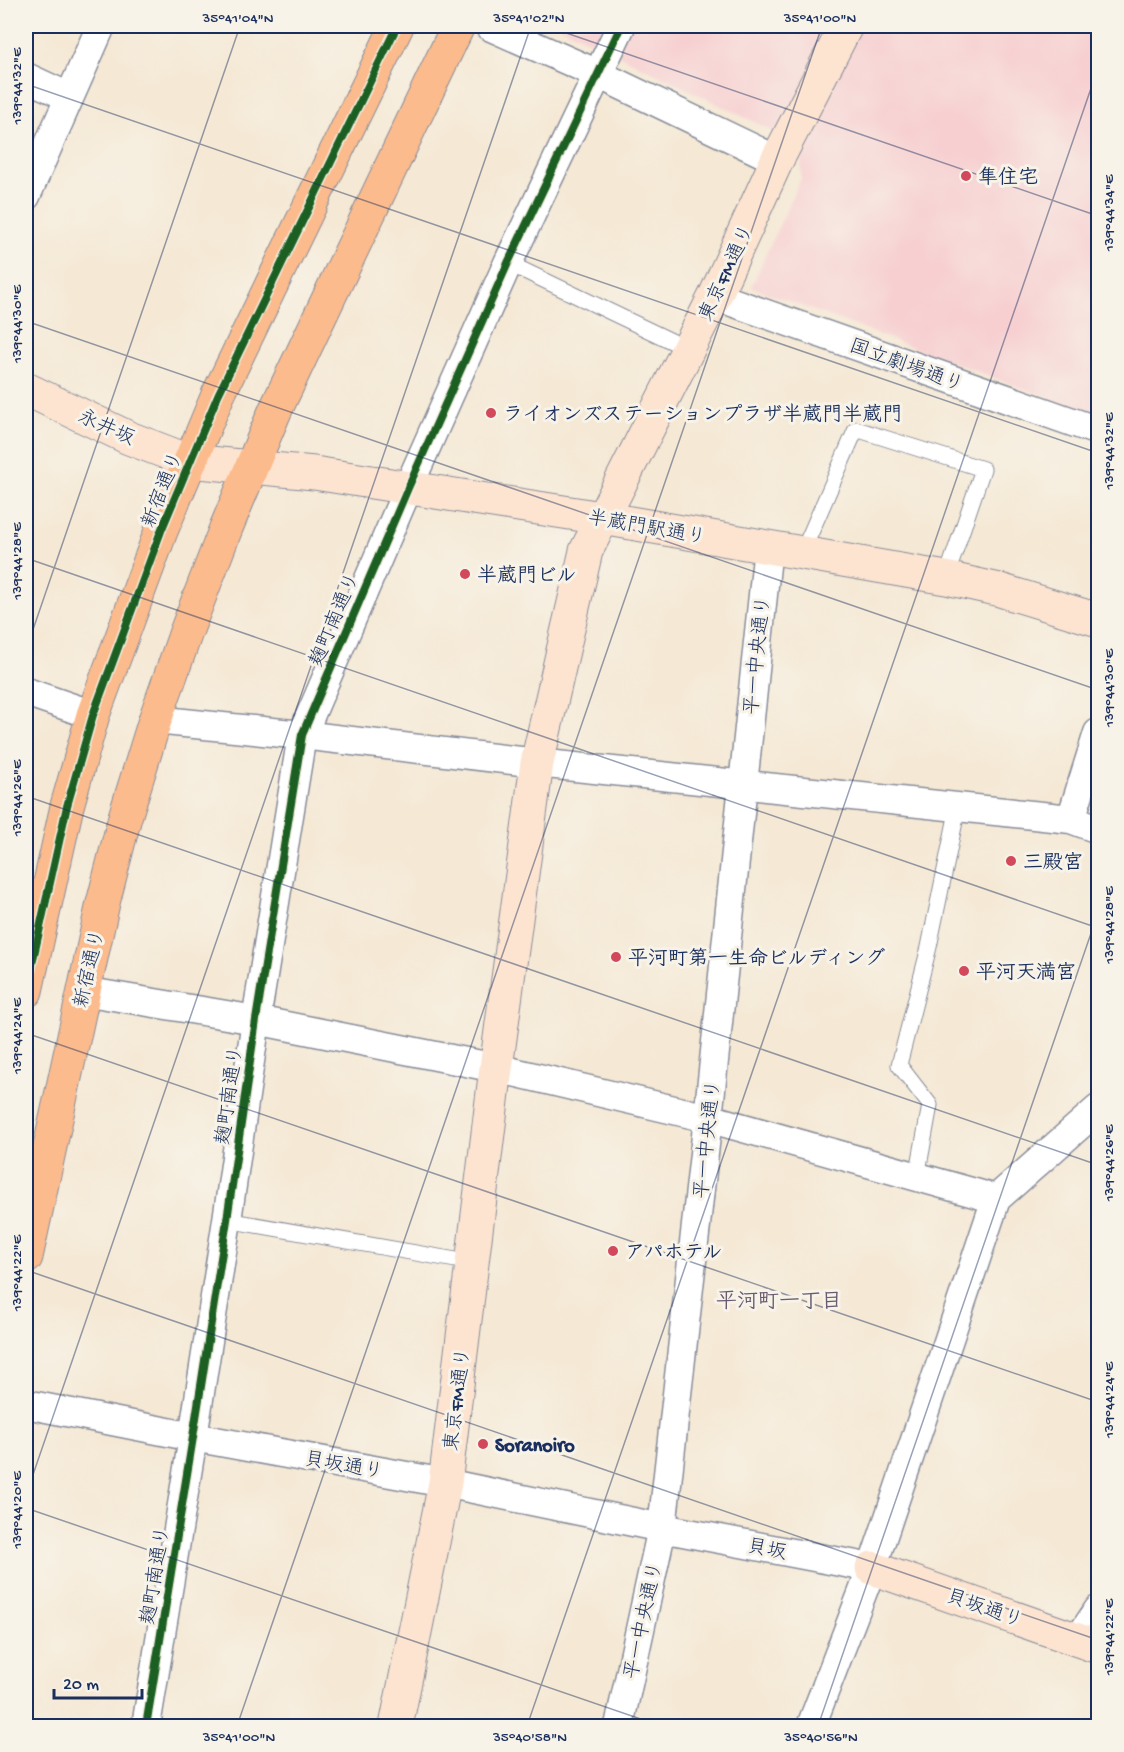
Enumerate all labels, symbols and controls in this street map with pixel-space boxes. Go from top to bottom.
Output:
text: 35°41'04"N [201,10,274,28]
text: 35°41'02"N [492,10,565,28]
text: 35°41'00"N [783,10,856,28]
text: 139°44'32"E [9,47,27,125]
place label: 隼住宅 [978,166,1038,191]
marker: 隼住宅 [959,169,973,183]
text: 139°44'34"E [1101,174,1119,252]
street label: 東京FM通り [694,221,761,326]
text: 139°44'30"E [9,284,27,364]
street label: 国立劇場通り [845,334,967,399]
place label: ライオンズステーションプラザ半蔵門半蔵門 [503,403,902,428]
street label: 永井坂 [73,405,138,452]
marker: ライオンズステーションプラザ半蔵門半蔵門 [484,406,498,420]
text: 139°44'32"E [1101,412,1119,490]
street label: 新宿通り [138,449,190,532]
street label: 半蔵門駅通り [585,506,708,551]
text: 139°44'28"E [9,522,27,601]
place label: 半蔵門ビル [477,564,577,589]
marker: 半蔵門ビル [458,567,472,581]
street label: 麹町南通り [304,569,366,671]
street label: 平一中央通り [740,594,777,716]
text: 139°44'30"E [1101,648,1119,728]
text: 139°44'26"E [9,759,27,837]
place label: 三殿宮 [1023,851,1083,876]
marker: 三殿宮 [1004,854,1018,868]
text: 139°44'28"E [1101,886,1119,965]
street label: 新宿通り [70,927,112,1010]
place label: 平河町第一生命ビルディング [628,947,885,972]
marker: 平河町第一生命ビルディング [609,950,623,964]
place label: 平河天満宮 [976,961,1076,986]
marker: 平河天満宮 [957,964,971,978]
text: 139°44'24"E [9,997,27,1075]
street label: 麹町南通り [211,1044,250,1147]
street label: 平一中央通り [690,1078,727,1200]
text: 139°44'26"E [1101,1124,1119,1202]
text: 139°44'22"E [9,1234,27,1312]
place label: アパホテル [625,1243,723,1266]
marker: アパホテル [606,1244,620,1258]
district label: 平河町一丁目 [716,1290,842,1316]
street label: 東京FM通り [440,1346,477,1453]
text: 139°44'24"E [1101,1361,1119,1439]
place label: Soranoiro [495,1436,575,1459]
marker: Soranoiro [476,1437,490,1451]
street label: 貝坂通り [302,1448,385,1486]
text: 139°44'20"E [9,1471,27,1550]
street label: 麹町南通り [136,1524,177,1627]
street label: 貝坂 [745,1535,788,1567]
street label: 平一中央通り [620,1559,669,1682]
street label: 貝坂通り [942,1585,1026,1634]
text: 139°44'22"E [1101,1598,1119,1676]
scale bar [54,1662,142,1700]
text: 20 m [63,1675,99,1696]
text: 35°41'00"N [202,1729,275,1747]
text: 35°40'58"N [492,1729,567,1747]
text: 35°40'56"N [783,1729,858,1747]

